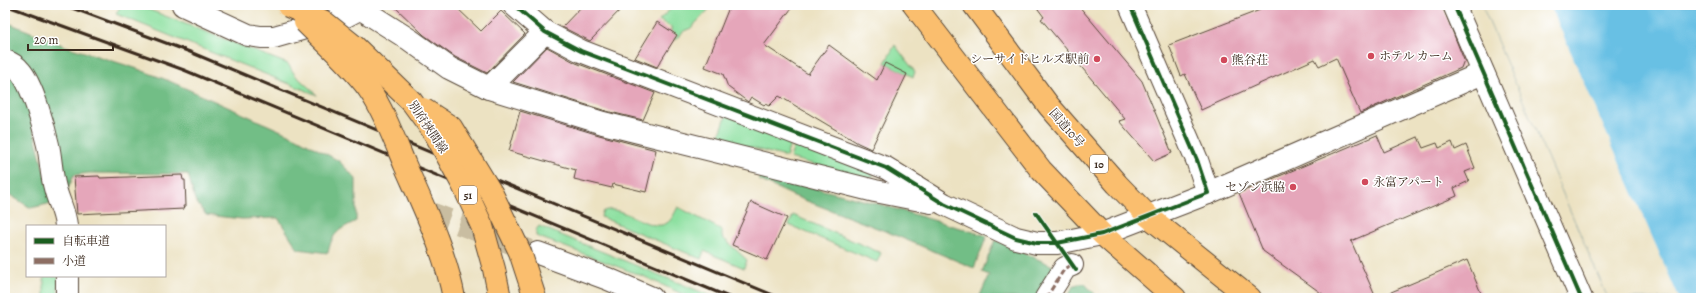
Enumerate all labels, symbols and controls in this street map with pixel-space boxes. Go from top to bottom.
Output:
scale bar [28,26,113,52]
text: 20 m [34,32,58,48]
place label: ホテル カーム [1379,48,1453,64]
place label: シーサイドヒルズ駅前 [970,51,1089,67]
marker: ホテル カーム [1366,51,1376,61]
place label: 熊谷荘 [1232,52,1268,68]
marker: シーサイドヒルズ駅前 [1092,54,1102,64]
marker: 熊谷荘 [1219,55,1229,65]
street label: 別府挾間線 [405,98,451,156]
street label: 国道10号 [1046,105,1088,151]
road number: 10 [1090,155,1108,173]
place label: 永富アパート [1373,174,1444,190]
marker: 永富アパート [1360,177,1370,187]
place label: セゾン浜脇 [1225,179,1285,195]
marker: セゾン浜脇 [1288,182,1298,192]
road number: 51 [459,186,477,204]
legend [26,225,166,277]
text: 自転車道 [62,233,110,249]
text: 小道 [62,253,86,269]

